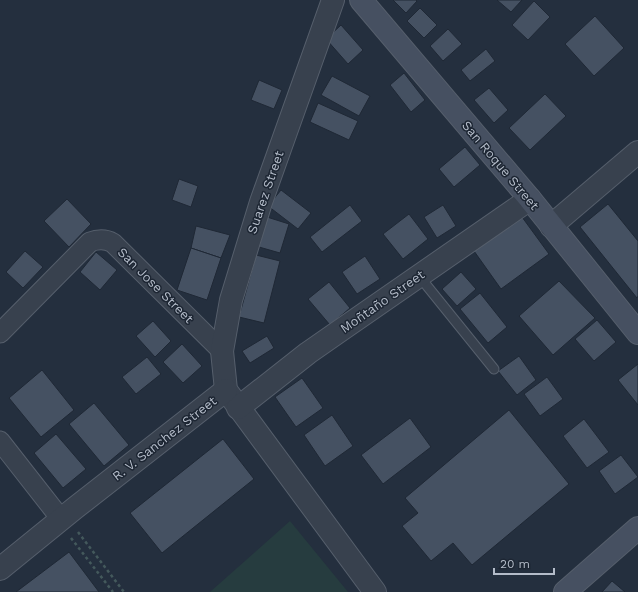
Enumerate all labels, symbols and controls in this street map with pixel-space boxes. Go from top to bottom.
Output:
street label: San Roque Street [459,118,543,213]
street label: Suarez Street [244,148,287,236]
street label: San Jose Street [115,244,197,327]
street label: Moñtaño Street [337,267,428,336]
street label: R. V. Sanchez Street [109,393,220,484]
scale bar [494,550,554,576]
text: 20 m [500,557,530,571]

